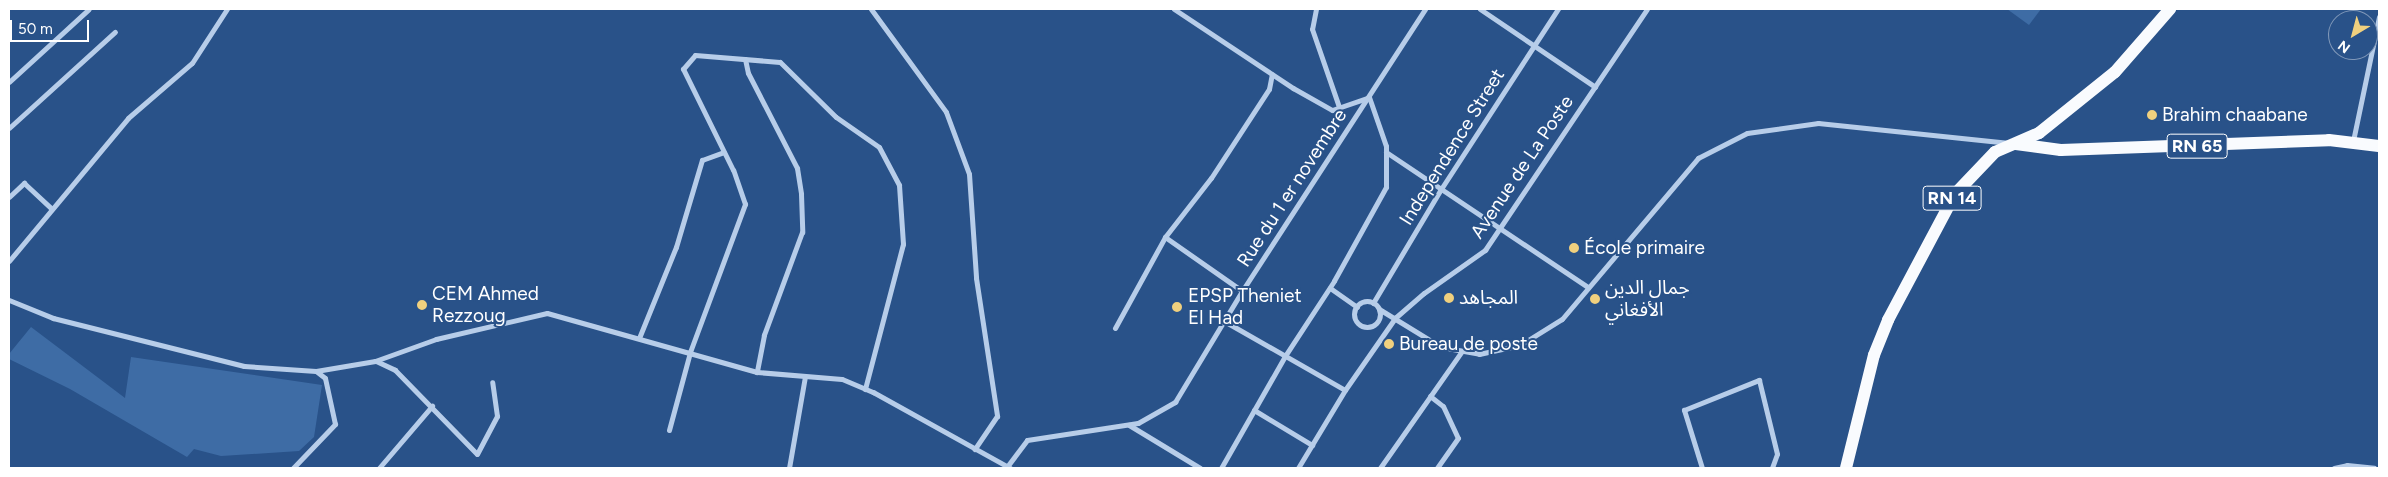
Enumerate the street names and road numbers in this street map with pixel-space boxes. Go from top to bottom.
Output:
street label: Independence Street [1395,65,1509,229]
street label: Avenue de La Poste [1466,91,1578,243]
street label: Rue du 1 er novembre [1232,105,1352,271]
road number: RN 65 [2166,130,2228,162]
road number: RN 14 [1922,182,1982,214]

